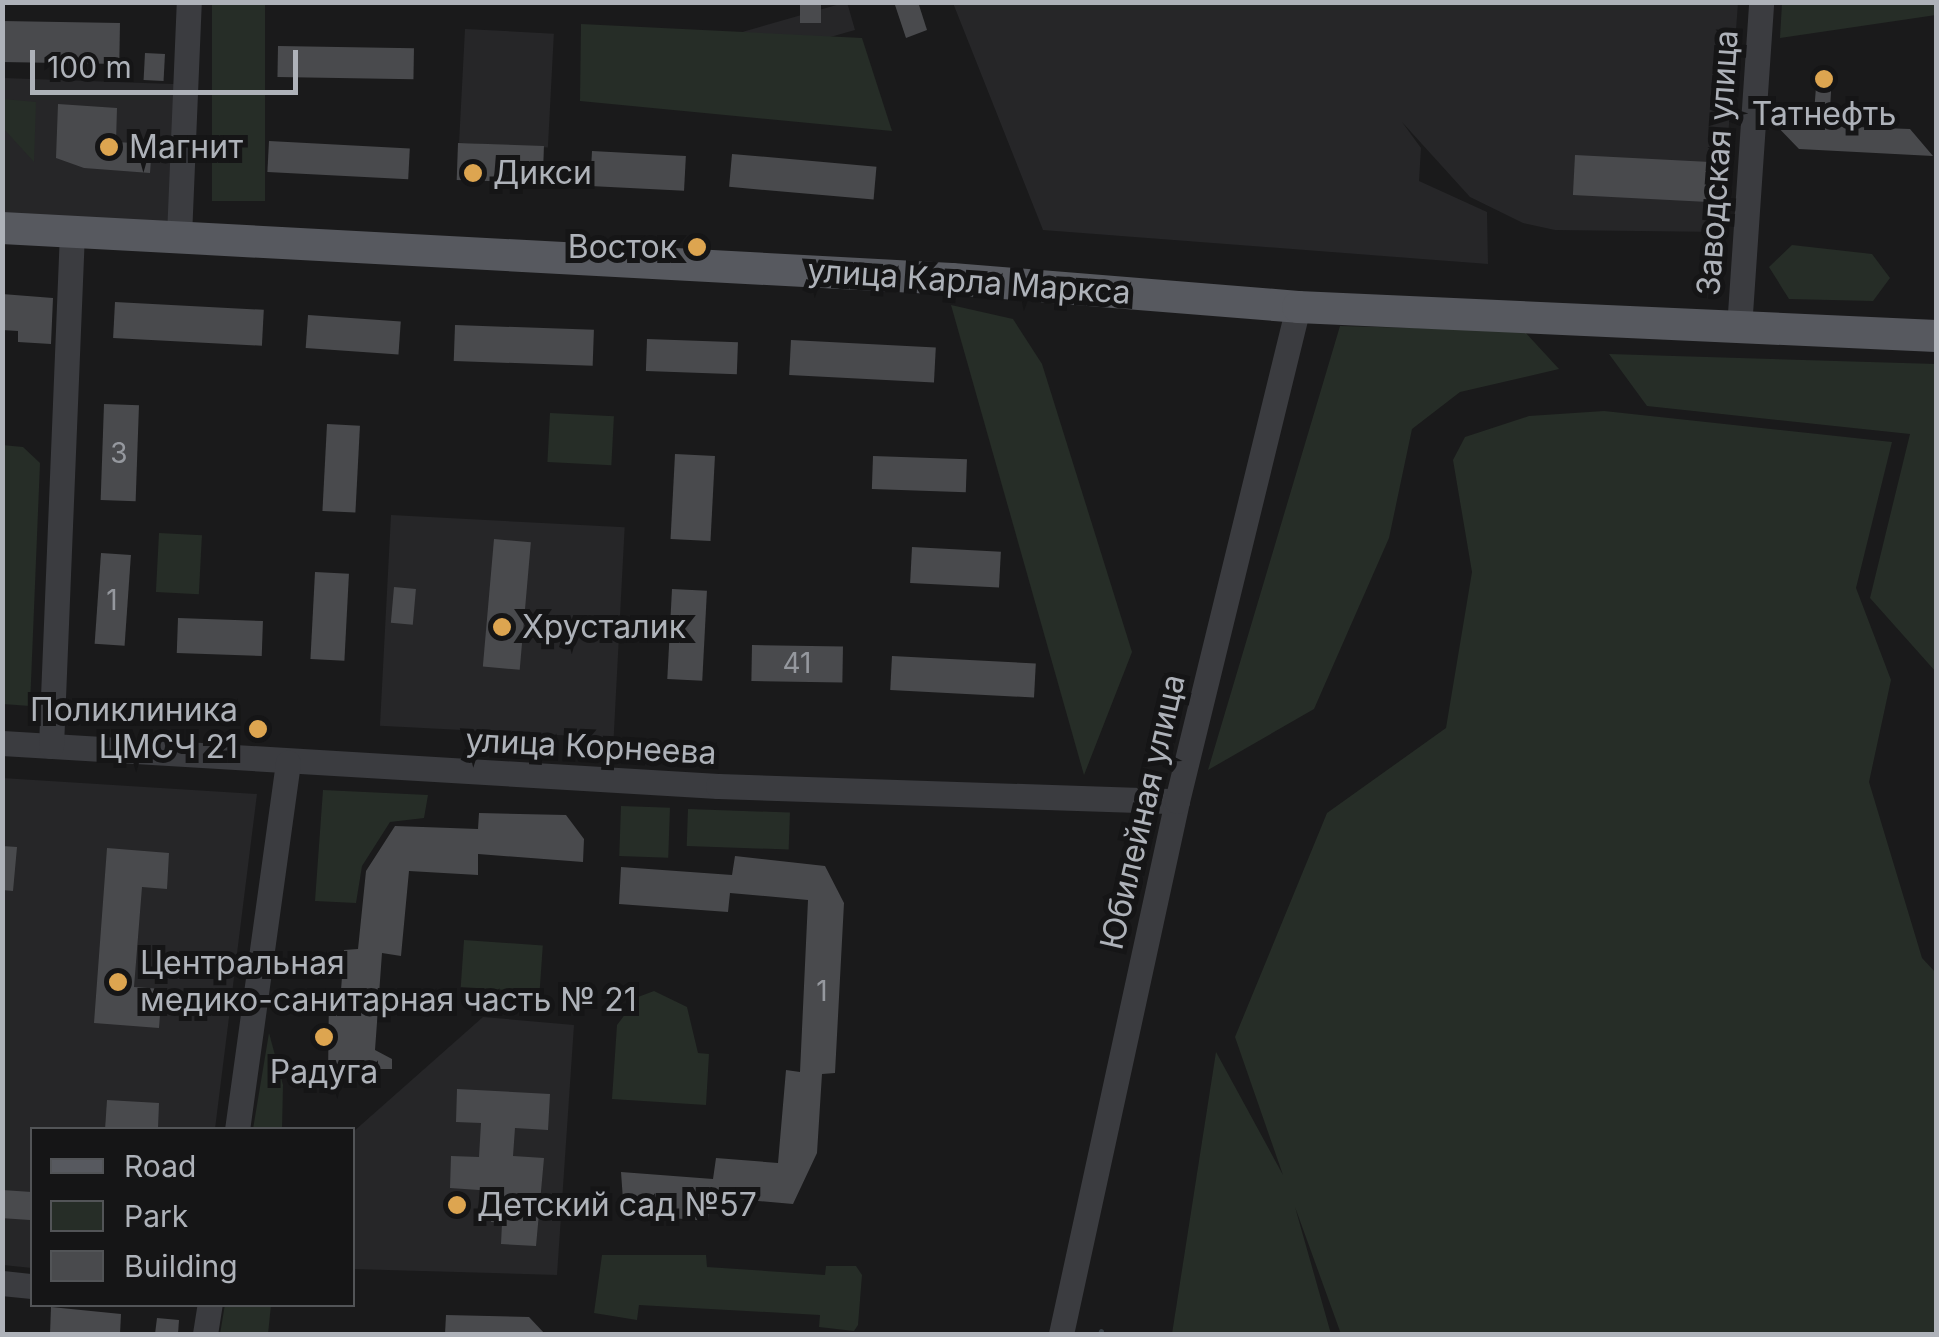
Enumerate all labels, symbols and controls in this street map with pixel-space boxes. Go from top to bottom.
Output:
street label: Заводская улица [1690,29,1746,297]
scale bar [35,30,302,92]
text: 100 m [47,49,132,85]
marker: Татнефть [1813,68,1835,90]
place label: Татнефть [1752,95,1896,133]
place label: Магнит [129,128,243,166]
marker: Магнит [98,136,120,158]
place label: Дикси [493,154,592,192]
marker: Дикси [462,162,484,184]
place label: Восток [568,228,677,266]
marker: Восток [686,236,708,258]
street label: улица Карла Маркса [806,252,1132,312]
house number: 3 [110,436,128,470]
house number: 1 [106,583,118,617]
place label: Хрусталик [522,608,686,646]
marker: Хрусталик [491,616,513,638]
house number: 41 [783,646,811,680]
street label: Юбилейная улица [1093,671,1193,953]
place label: Поликлиника ЦМСЧ 21 [30,692,238,767]
marker: Поликлиника ЦМСЧ 21 [247,718,269,740]
street label: улица Корнеева [465,721,717,773]
place label: Центральная медико-санитарная часть № 21 [140,945,637,1020]
marker: Центральная медико-санитарная часть № 21 [105,969,131,995]
house number: 1 [816,974,828,1008]
marker: Радуга [313,1026,335,1048]
place label: Радуга [270,1053,378,1091]
legend [30,1127,355,1307]
text: Road [124,1148,196,1184]
place label: Детский сад №57 [477,1186,757,1224]
marker: Детский сад №57 [446,1194,468,1216]
text: Park [124,1198,188,1234]
text: Building [124,1248,238,1284]

